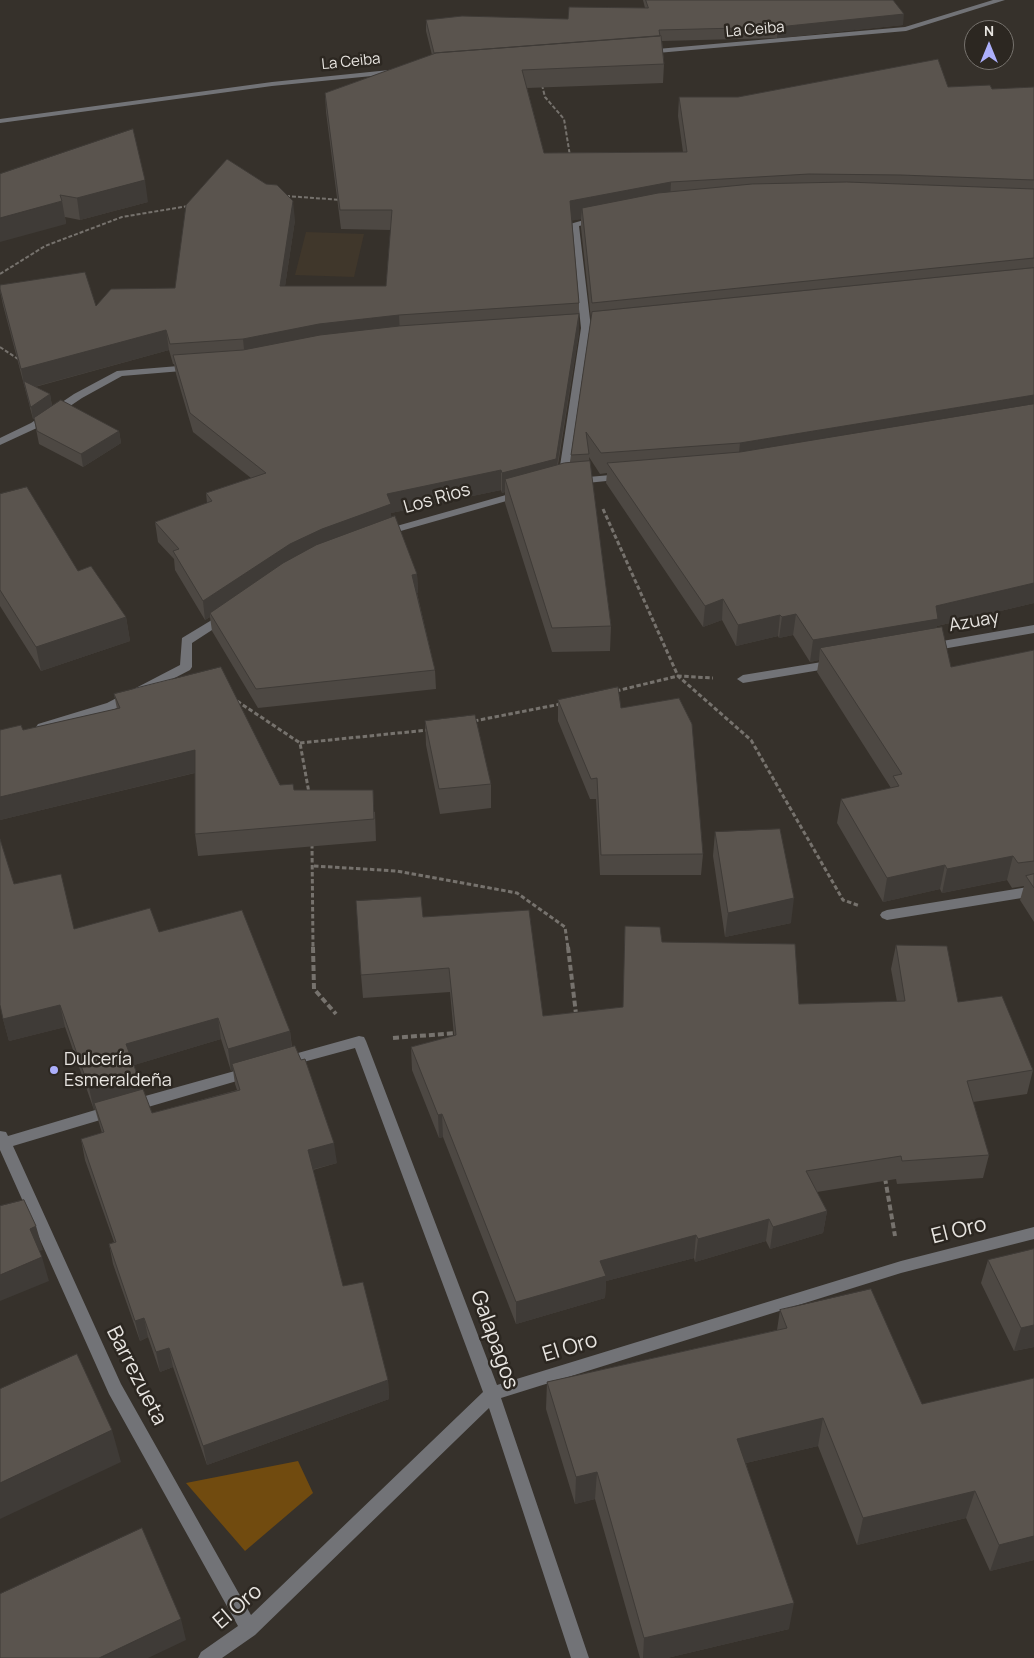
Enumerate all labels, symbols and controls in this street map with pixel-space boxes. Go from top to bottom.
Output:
street label: La Ceiba [725,18,785,42]
north arrow [964,20,1014,70]
text: N [984,21,994,40]
street label: La Ceiba [321,50,381,74]
street label: Los Rios [401,479,473,519]
street label: Azuay [947,607,1001,637]
place label: Dulcería Esmeraldeña [64,1049,172,1092]
marker: Dulcería Esmeraldeña [48,1064,60,1076]
street label: El Oro [929,1212,989,1250]
street label: Galapagos [465,1287,523,1393]
street label: Barrezueta [100,1322,172,1430]
street label: El Oro [540,1328,600,1368]
street label: El Oro [209,1579,267,1635]

